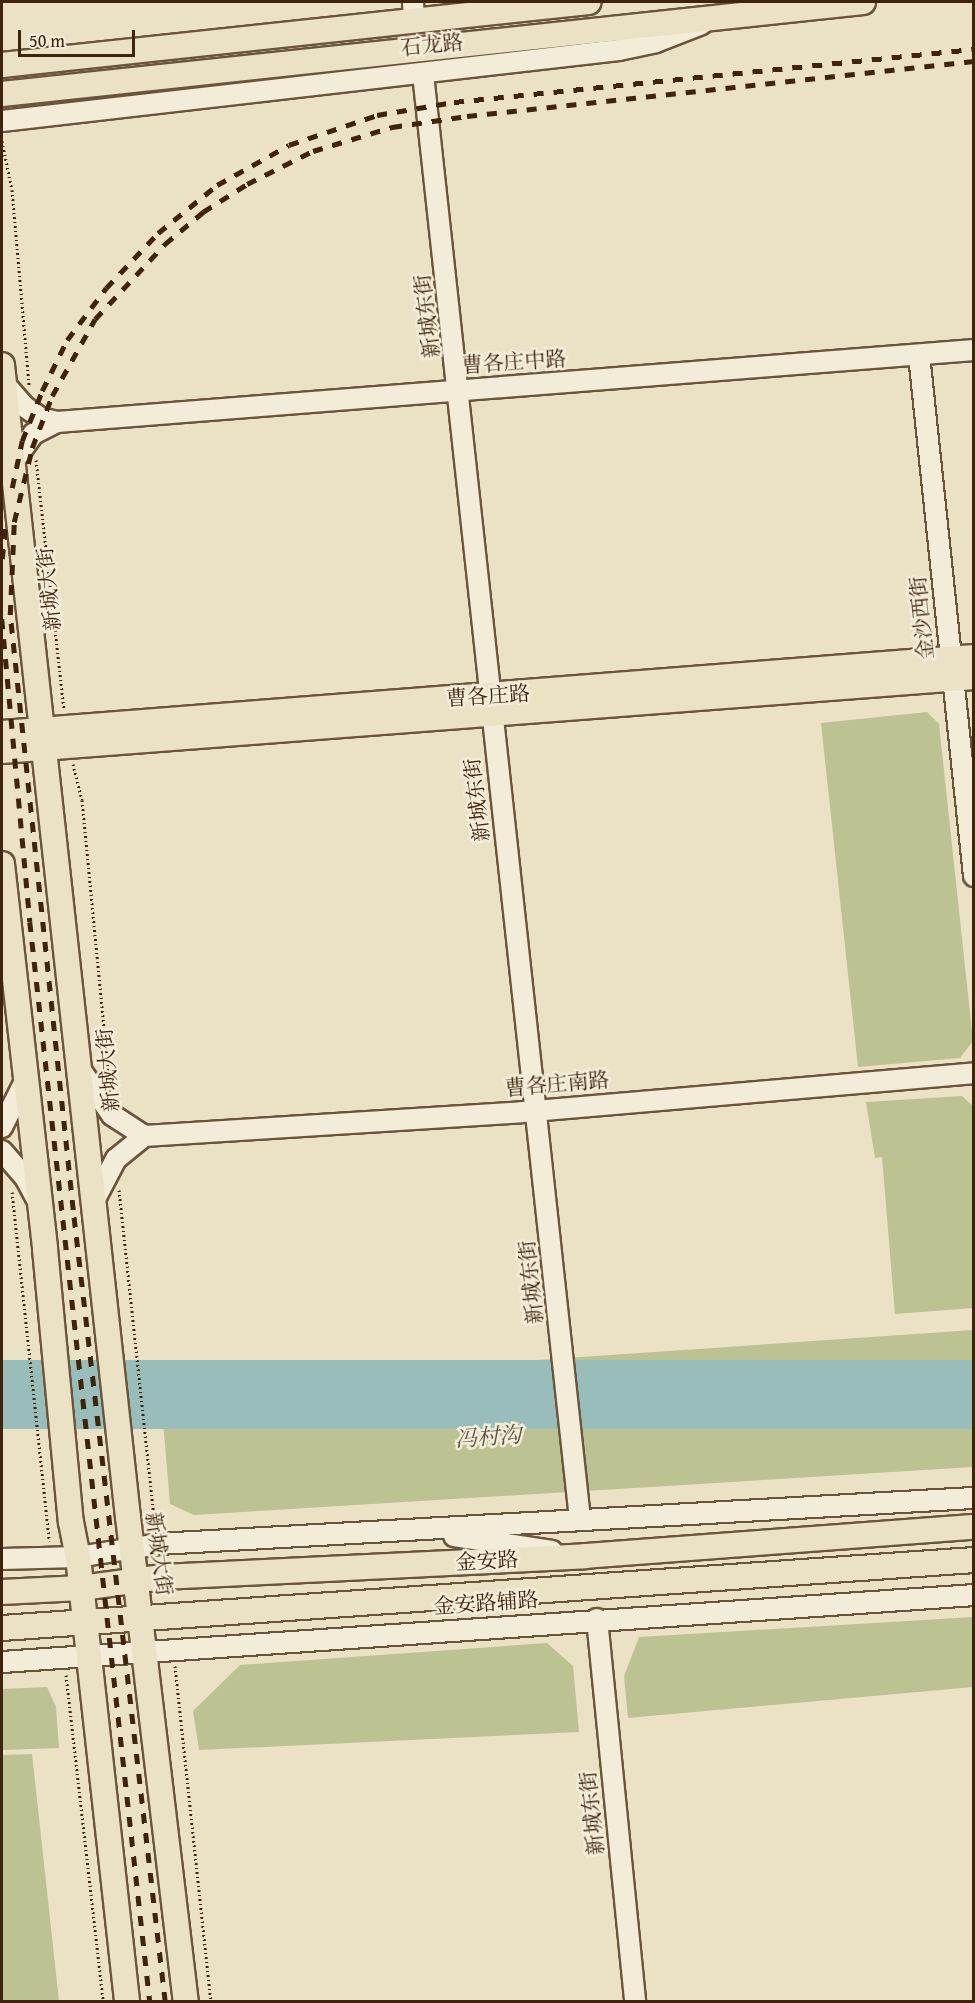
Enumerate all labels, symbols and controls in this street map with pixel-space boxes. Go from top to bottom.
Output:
scale bar [21,18,138,56]
text: 50 m [29,27,65,54]
street label: 石龙路 [399,29,465,61]
street label: 新城东街 [409,273,445,359]
street label: 曹各庄中路 [461,346,567,378]
street label: 新城大街 [32,546,66,632]
street label: 金沙西街 [905,575,939,661]
street label: 曹各庄路 [445,681,531,711]
street label: 新城东街 [459,757,495,843]
street label: 新城大街 [92,1027,124,1113]
street label: 曹各庄南路 [504,1067,610,1101]
street label: 新城东街 [514,1239,548,1325]
water label: 冯村沟 [454,1422,522,1452]
street label: 新城大街 [141,1511,177,1597]
street label: 金安路 [455,1547,519,1575]
street label: 金安路辅路 [433,1587,539,1619]
street label: 新城东街 [575,1770,609,1856]

